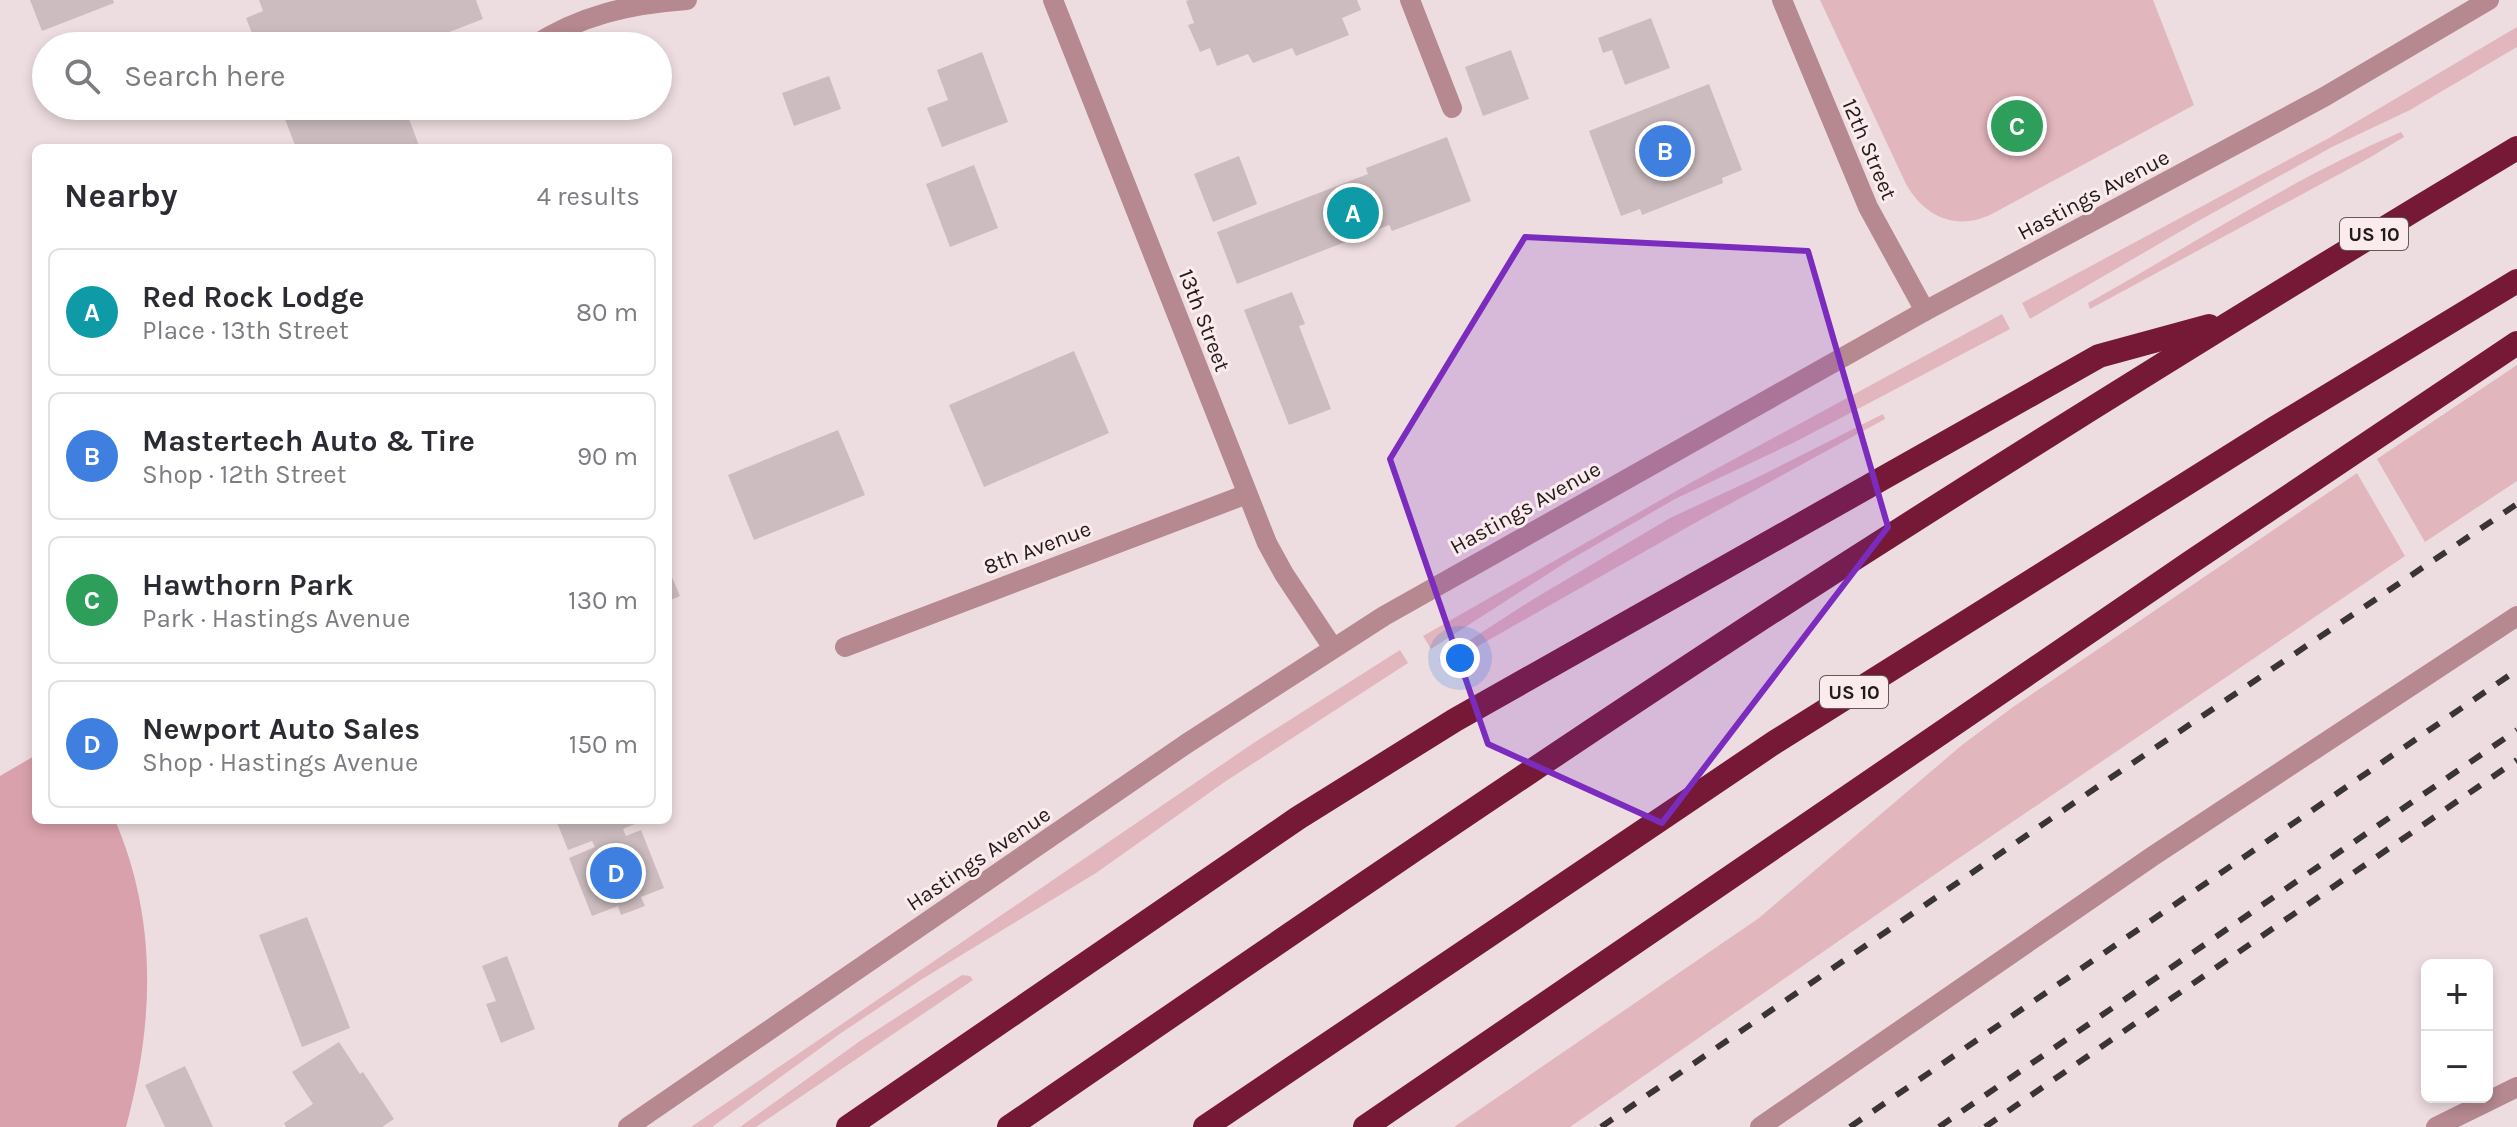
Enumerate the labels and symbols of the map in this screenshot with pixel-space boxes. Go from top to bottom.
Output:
street label: 12th Street [1836,95,1902,204]
pin: C [1991,96,2043,156]
pin: B [1639,121,1691,181]
street label: Hastings Avenue [2013,144,2174,246]
pin: A [1327,183,1379,243]
road number: US 10 [2340,218,2408,250]
street label: 13th Street [1173,266,1235,375]
street label: Hastings Avenue [1446,456,1605,560]
street label: 8th Avenue [980,516,1095,580]
your location [1440,638,1480,678]
road number: US 10 [1820,676,1888,708]
street label: Hastings Avenue [902,801,1056,917]
pin: D [590,843,642,903]

